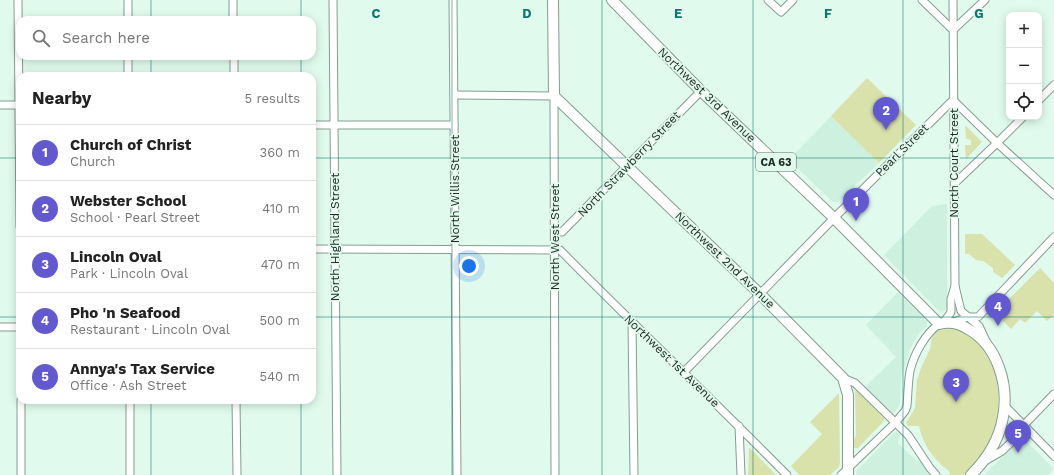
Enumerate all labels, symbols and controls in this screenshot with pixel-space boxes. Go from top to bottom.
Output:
text: C [372,6,381,21]
text: D [522,6,532,21]
text: E [674,6,682,21]
text: F [824,6,832,21]
text: G [974,6,984,21]
map controls [1006,12,1042,120]
button: + [1006,12,1042,48]
search box [16,16,316,60]
icon: search [30,27,52,49]
text: Search here [62,29,150,47]
street label: Northwest 3rd Avenue [655,45,759,145]
button: − [1006,48,1042,84]
button: locate [1006,84,1042,120]
text: Nearby [32,88,91,108]
text: 5 results [245,91,300,106]
pin: 2 [873,97,899,130]
street label: North Strawberry Street [575,108,683,220]
street label: North Court Street [947,108,961,218]
street label: Pearl Street [873,121,931,179]
street label: North Willis Street [448,135,462,243]
text: Church of Christ [70,136,191,154]
text: 1 [42,145,48,160]
text: 360 m [260,145,300,160]
road number: CA 63 [756,153,796,171]
text: Church [70,154,115,169]
street label: North Highland Street [328,173,342,301]
street label: North West Street [548,184,562,290]
pin: 1 [843,188,869,221]
text: Webster School [70,192,186,210]
text: 2 [41,201,49,216]
text: 410 m [262,201,300,216]
street label: Northwest 2nd Avenue [672,209,778,311]
text: School · Pearl Street [70,210,200,225]
text: Lincoln Oval [70,248,162,266]
your location [459,256,479,276]
text: 3 [41,257,49,272]
text: 470 m [261,257,300,272]
text: Park · Lincoln Oval [70,266,188,281]
pin: 4 [985,293,1011,326]
text: Pho 'n Seafood [70,304,180,322]
street label: Northwest 1st Avenue [622,312,723,410]
text: 4 [41,313,49,328]
text: 500 m [259,313,300,328]
text: Restaurant · Lincoln Oval [70,322,230,337]
text: Annya's Tax Service [70,360,215,378]
text: 5 [41,369,49,384]
text: 540 m [260,369,300,384]
pin: 3 [943,369,969,402]
text: Office · Ash Street [70,378,186,393]
pin: 5 [1005,420,1031,453]

